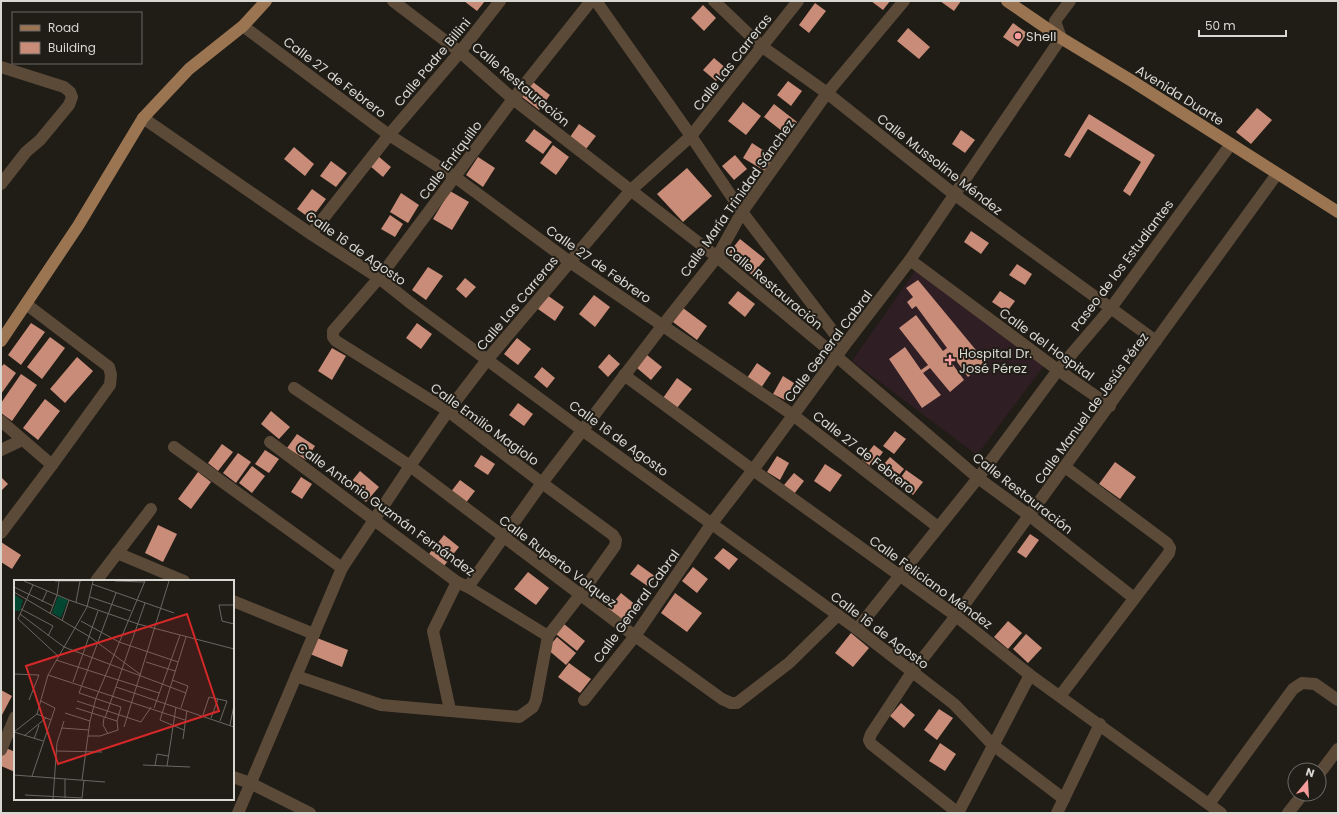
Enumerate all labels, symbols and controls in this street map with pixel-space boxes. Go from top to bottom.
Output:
street label: Calle Las Carreras [688,10,776,115]
legend [12,12,142,64]
scale bar [1199,12,1286,38]
street label: Calle Padre Billini [390,14,475,111]
text: 50 m [1205,17,1236,34]
text: Road [48,19,79,36]
place label: Shell [1026,27,1056,46]
marker: Shell [1013,31,1023,41]
street label: Calle 27 de Febrero [279,32,390,122]
street label: Calle Restauración [468,38,574,131]
text: Building [48,39,96,56]
street label: Avenida Duarte [1132,61,1227,130]
street label: Calle Mussoline Méndez [873,109,1007,220]
street label: Calle María Trinidad Sánchez [676,116,799,281]
street label: Calle Enriquillo [414,117,487,204]
street label: Paseo de los Estudiantes [1067,195,1178,335]
street label: Calle 16 de Agosto [302,207,410,290]
street label: Calle 27 de Febrero [542,221,655,308]
street label: Calle Restauración [721,241,827,334]
street label: Calle Las Carreras [472,252,563,355]
street label: Calle General Cabral [780,286,877,406]
street label: Calle del Hospital [995,303,1098,385]
street label: Calle Manuel de Jesús Pérez [1030,329,1153,488]
place label: Hospital Dr. José Pérez [959,344,1032,378]
marker: Hospital Dr. José Pérez [944,354,956,366]
street label: Calle Emilio Magiolo [427,379,543,470]
street label: Calle 16 de Agosto [565,396,672,481]
street label: Calle 27 de Febrero [809,407,919,498]
street label: Calle Antonio Guzmán Fernández [293,438,479,581]
street label: Calle Restauración [968,448,1077,539]
street label: Calle Ruperto Volquez [495,511,620,612]
street label: Calle Feliciano Méndez [865,531,996,634]
street label: Calle General Cabral [589,546,684,667]
inset map [14,580,234,800]
street label: Calle 16 de Agosto [827,587,933,674]
north arrow [1287,762,1327,802]
text: N [1304,764,1317,781]

